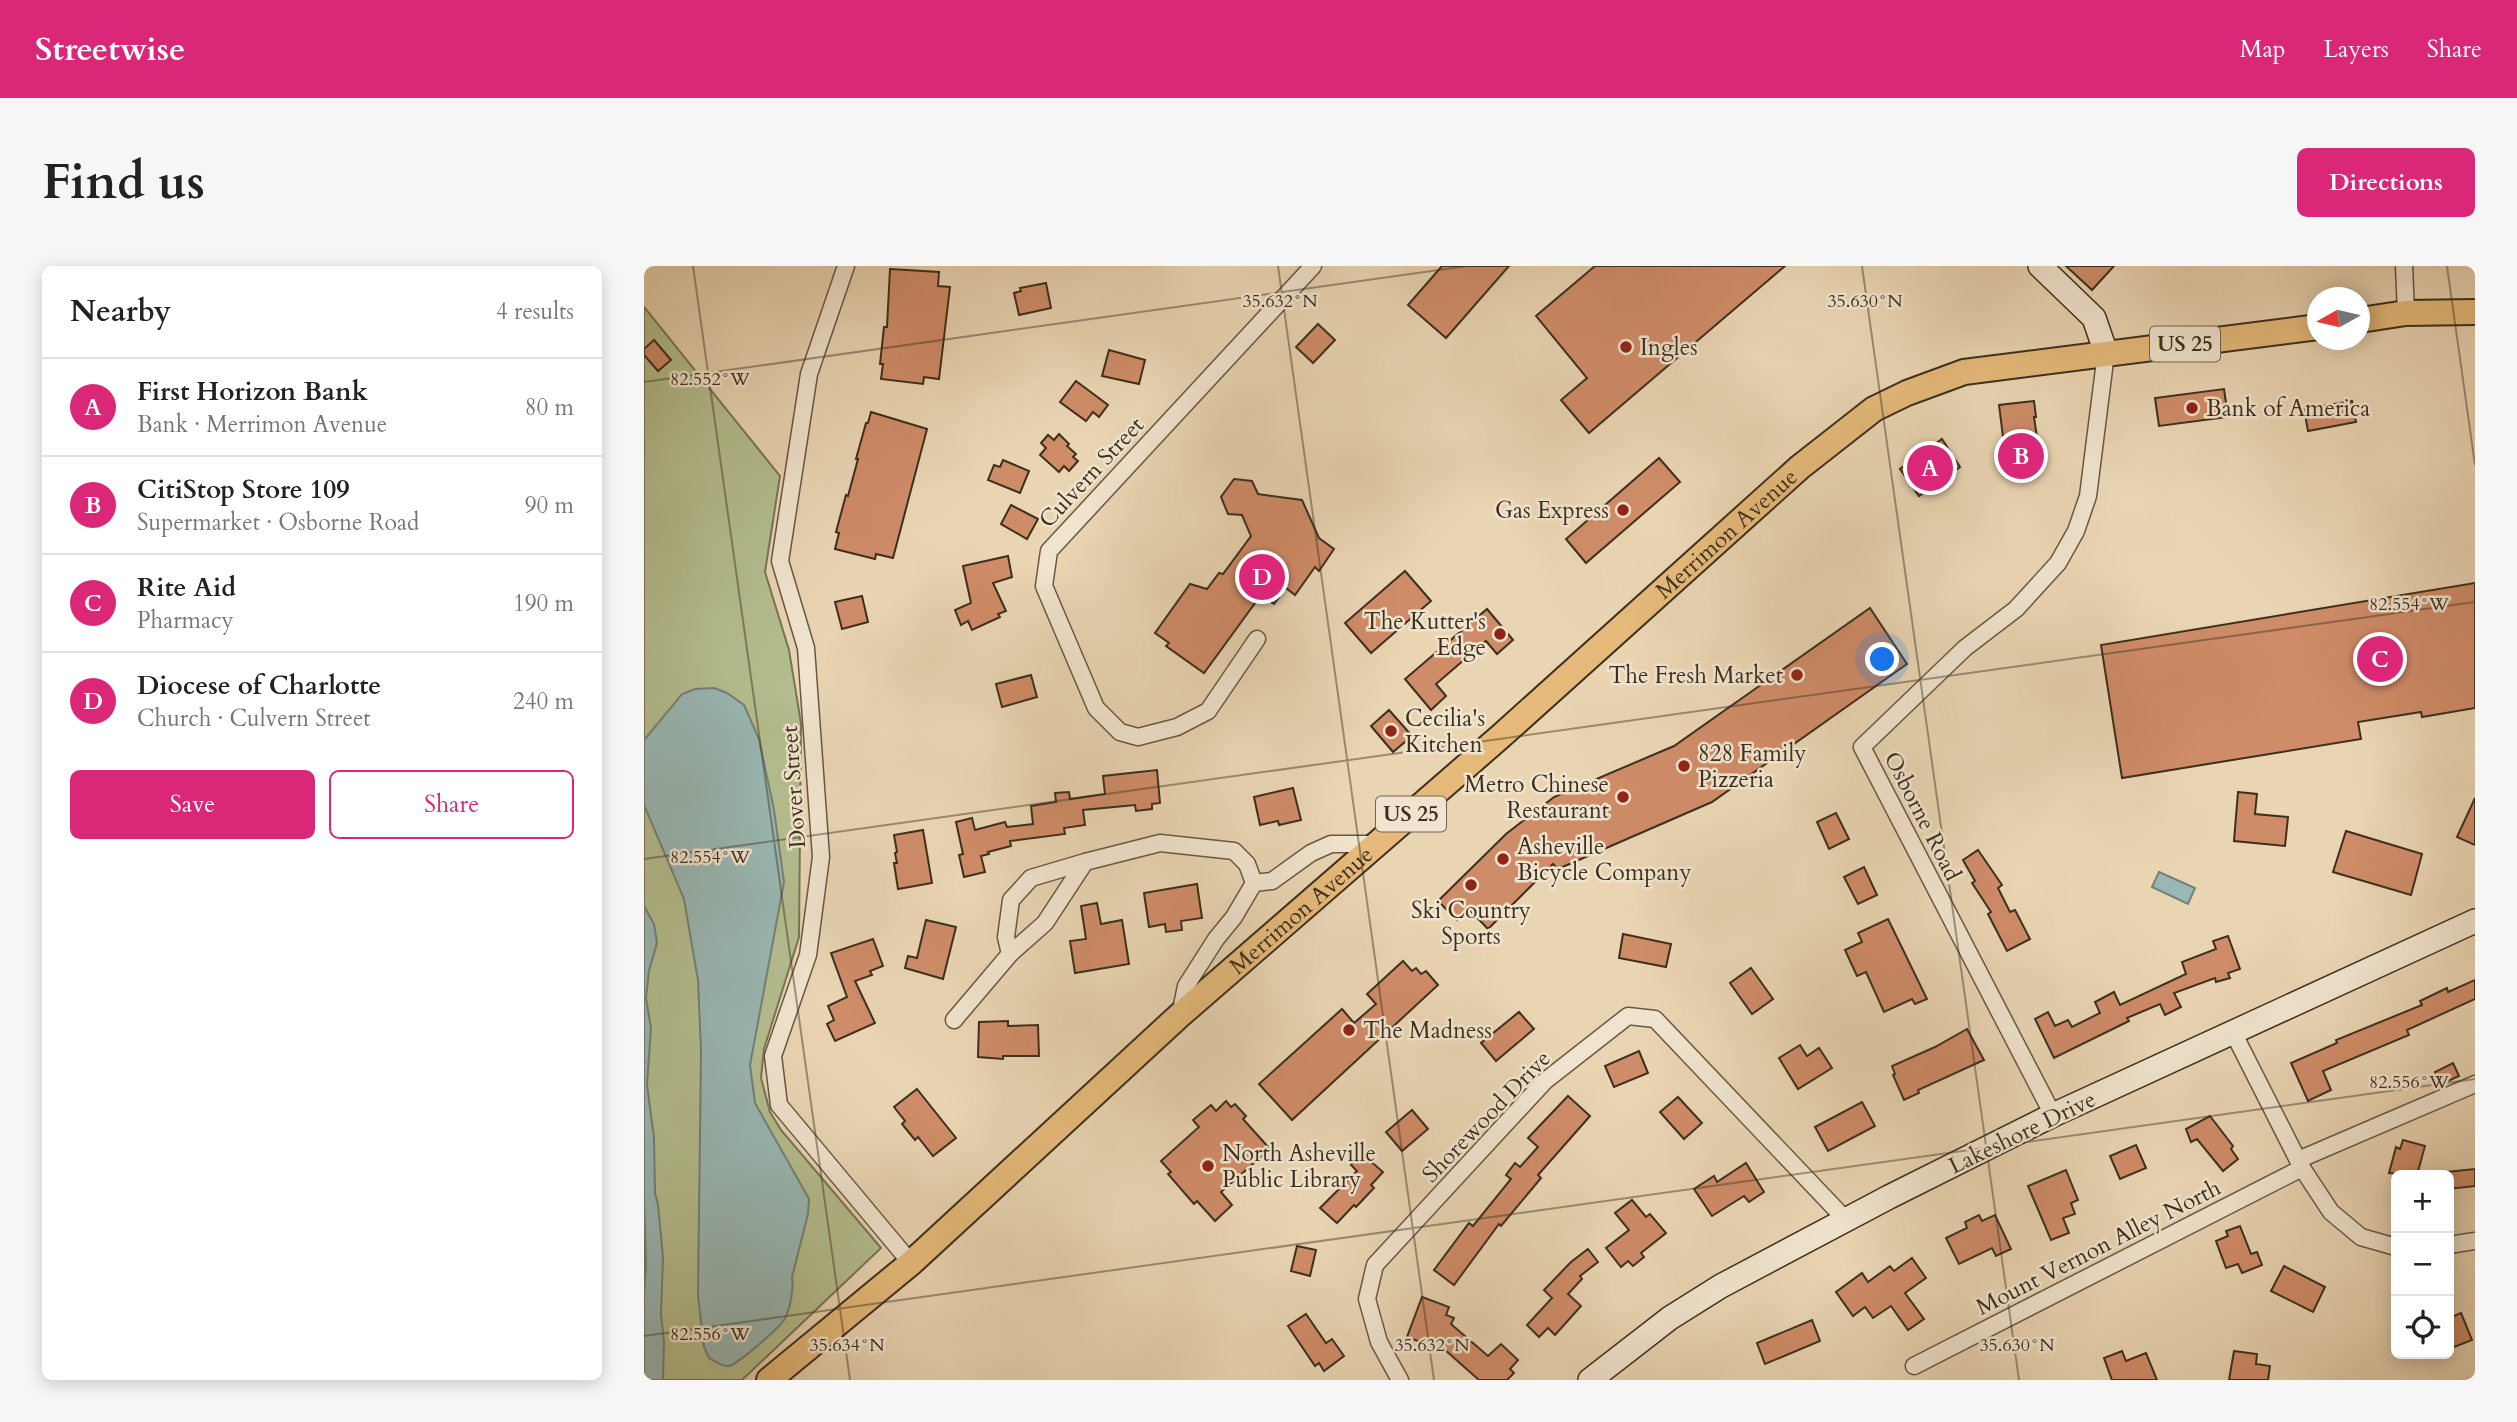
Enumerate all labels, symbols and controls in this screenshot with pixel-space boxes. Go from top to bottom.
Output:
text: Streetwise [35,27,185,72]
text: Map [2240,33,2286,66]
text: Layers [2324,33,2389,66]
text: Share [2427,33,2482,66]
button: Directions [2297,148,2475,217]
text: Find us [42,149,205,216]
north arrow [2307,287,2370,350]
text: 35.632°N [1242,289,1318,314]
text: 35.630°N [1827,289,1903,314]
text: Nearby [70,291,171,332]
text: 4 results [496,296,574,327]
road number: US 25 [2150,326,2220,362]
place label: Ingles [1640,332,1698,363]
marker: Ingles [1618,339,1634,355]
text: 82.552°W [670,367,750,392]
text: First Horizon Bank [137,374,368,409]
text: A [84,392,102,423]
text: 80 m [525,392,574,423]
place label: Bank of America [2206,393,2370,424]
marker: Bank of America [2184,400,2200,416]
text: Bank · Merrimon Avenue [137,409,387,440]
street label: Culvern Street [1032,410,1151,535]
pin: B [1998,430,2044,482]
pin: A [1907,442,1953,494]
street label: Merrimon Avenue [1649,462,1804,606]
text: CitiStop Store 109 [137,472,350,507]
text: B [85,490,101,521]
text: 90 m [525,490,574,521]
place label: Gas Express [1495,495,1609,526]
marker: Gas Express [1615,502,1631,518]
text: Supermarket · Osborne Road [137,507,419,538]
pin: D [1239,551,1285,603]
text: Rite Aid [137,570,236,605]
text: C [84,588,102,619]
text: 190 m [513,588,574,619]
text: 82.554°W [2369,592,2449,617]
text: Pharmacy [137,605,234,636]
place label: The Kutter's Edge [1364,606,1486,663]
marker: The Kutter's Edge [1492,626,1508,642]
pin: C [2357,633,2403,685]
your location [1865,642,1899,676]
place label: The Fresh Market [1608,660,1783,691]
marker: The Fresh Market [1789,667,1805,683]
text: Diocese of Charlotte [137,668,381,703]
text: D [83,686,103,717]
text: 240 m [513,686,574,717]
text: Church · Culvern Street [137,703,371,734]
place label: Cecilia's Kitchen [1405,703,1485,760]
marker: Cecilia's Kitchen [1383,723,1399,739]
street label: Dover Street [774,724,813,849]
place label: 828 Family Pizzeria [1698,738,1807,795]
street label: Osborne Road [1877,746,1969,887]
marker: 828 Family Pizzeria [1676,758,1692,774]
place label: Metro Chinese Restaurant [1464,769,1609,826]
button: Save [70,770,315,839]
button: Share [329,770,574,839]
marker: Metro Chinese Restaurant [1615,789,1631,805]
road number: US 25 [1376,796,1446,832]
place label: Asheville Bicycle Company [1517,831,1692,888]
street label: Merrimon Avenue [1223,839,1380,981]
text: 82.554°W [670,845,750,870]
marker: Asheville Bicycle Company [1495,851,1511,867]
marker: Ski Country Sports [1463,877,1479,893]
place label: Ski Country Sports [1411,895,1531,952]
place label: The Madness [1363,1015,1492,1046]
marker: The Madness [1341,1022,1357,1038]
street label: Shorewood Drive [1415,1043,1558,1189]
text: 82.556°W [2369,1070,2449,1095]
street label: Lakeshore Drive [1944,1083,2101,1181]
place label: North Asheville Public Library [1222,1138,1376,1195]
marker: North Asheville Public Library [1200,1158,1216,1174]
map controls [2391,1170,2454,1359]
button: + [2391,1170,2454,1233]
street label: Mount Vernon Alley North [1971,1172,2226,1323]
button: − [2391,1233,2454,1296]
button: locate [2391,1296,2454,1359]
text: 82.556°W [670,1322,750,1347]
text: 35.634°N [809,1333,885,1358]
text: 35.632°N [1394,1333,1470,1358]
text: 35.630°N [1979,1333,2055,1358]

